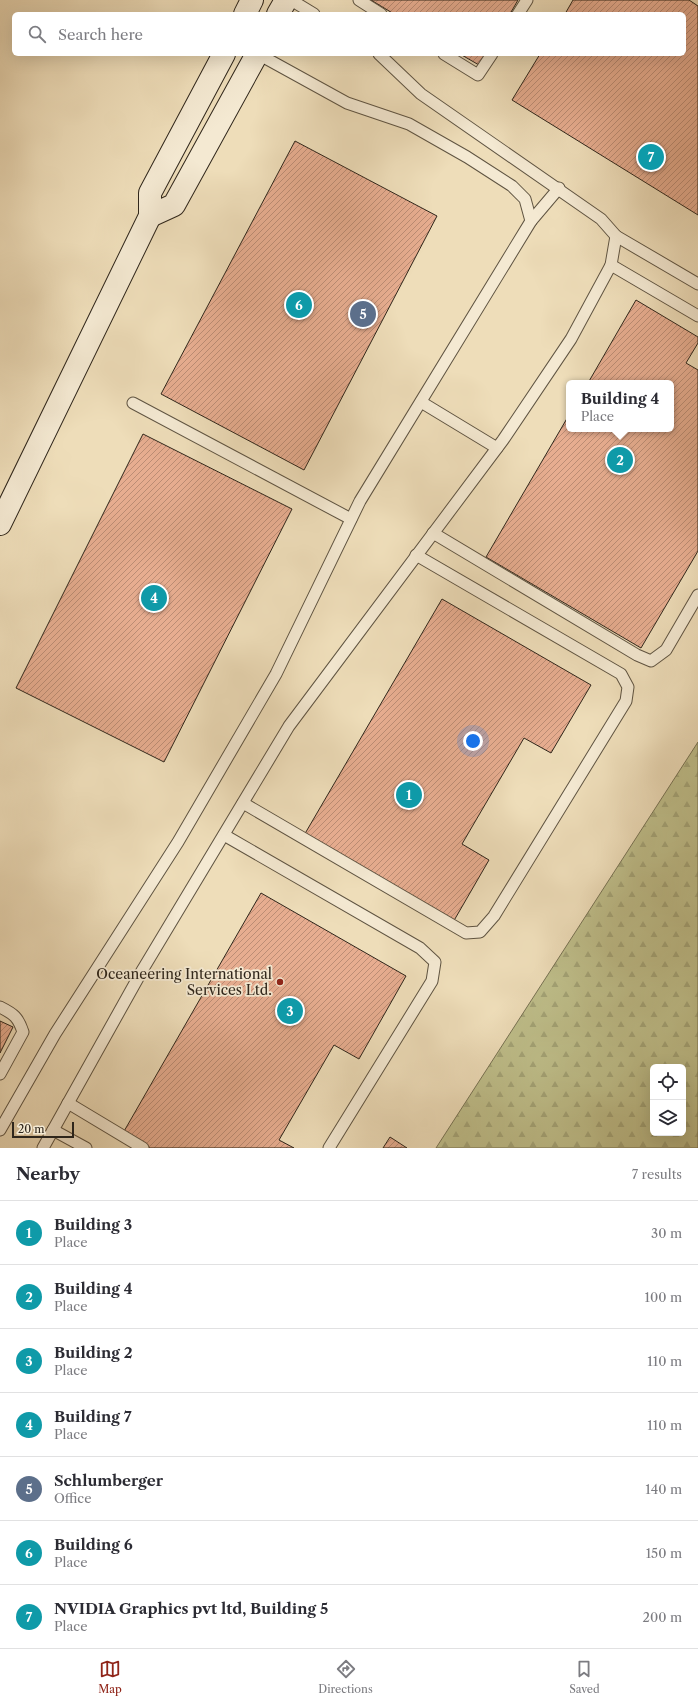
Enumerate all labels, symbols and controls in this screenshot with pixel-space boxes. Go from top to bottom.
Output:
search box [12,12,686,56]
icon: search [26,23,48,45]
text: Search here [58,25,143,44]
pin: 7 [638,142,664,172]
pin: 6 [286,290,312,320]
pin: 5 [350,299,376,329]
popup [566,380,674,432]
text: Building 4 [581,389,659,408]
text: Place [581,408,614,424]
pin: 2 [607,445,633,475]
pin: 4 [141,583,167,613]
your location [463,731,483,751]
pin: 1 [396,780,422,810]
place label: Oceaneering International Services Ltd. [96,965,272,999]
marker: Oceaneering International Services Ltd. [275,977,285,987]
pin: 3 [277,996,303,1026]
map controls [650,1064,686,1136]
button: locate [650,1064,686,1100]
button: layers [650,1100,686,1136]
scale bar [12,1120,74,1139]
text: 20 m [18,1122,44,1136]
text: Nearby [16,1164,80,1184]
text: 7 results [632,1166,682,1182]
text: Building 3 [54,1215,132,1234]
text: 1 [26,1225,32,1241]
text: 30 m [651,1225,682,1241]
text: Place [54,1234,87,1250]
text: Building 4 [54,1279,133,1298]
text: 2 [25,1289,33,1305]
text: 100 m [644,1289,682,1305]
text: Place [54,1298,87,1314]
text: Building 2 [54,1343,133,1362]
text: 3 [25,1353,33,1369]
text: 110 m [647,1353,682,1369]
text: Place [54,1362,87,1378]
text: Building 7 [54,1407,132,1426]
text: 4 [25,1417,33,1433]
text: 110 m [647,1417,682,1433]
text: Place [54,1426,87,1442]
text: Schlumberger [54,1471,163,1490]
text: 5 [25,1481,33,1497]
text: 140 m [645,1481,682,1497]
text: Office [54,1490,91,1506]
text: Building 6 [54,1535,133,1554]
text: 6 [25,1545,33,1561]
text: 150 m [646,1545,682,1561]
text: Place [54,1554,87,1570]
text: NVIDIA Graphics pvt ltd, Building 5 [54,1599,328,1618]
text: 7 [26,1609,32,1625]
text: 200 m [642,1609,682,1625]
text: Place [54,1618,87,1634]
tab: Map [98,1658,122,1696]
tab: Directions [318,1658,373,1696]
tab: Saved [569,1658,600,1696]

